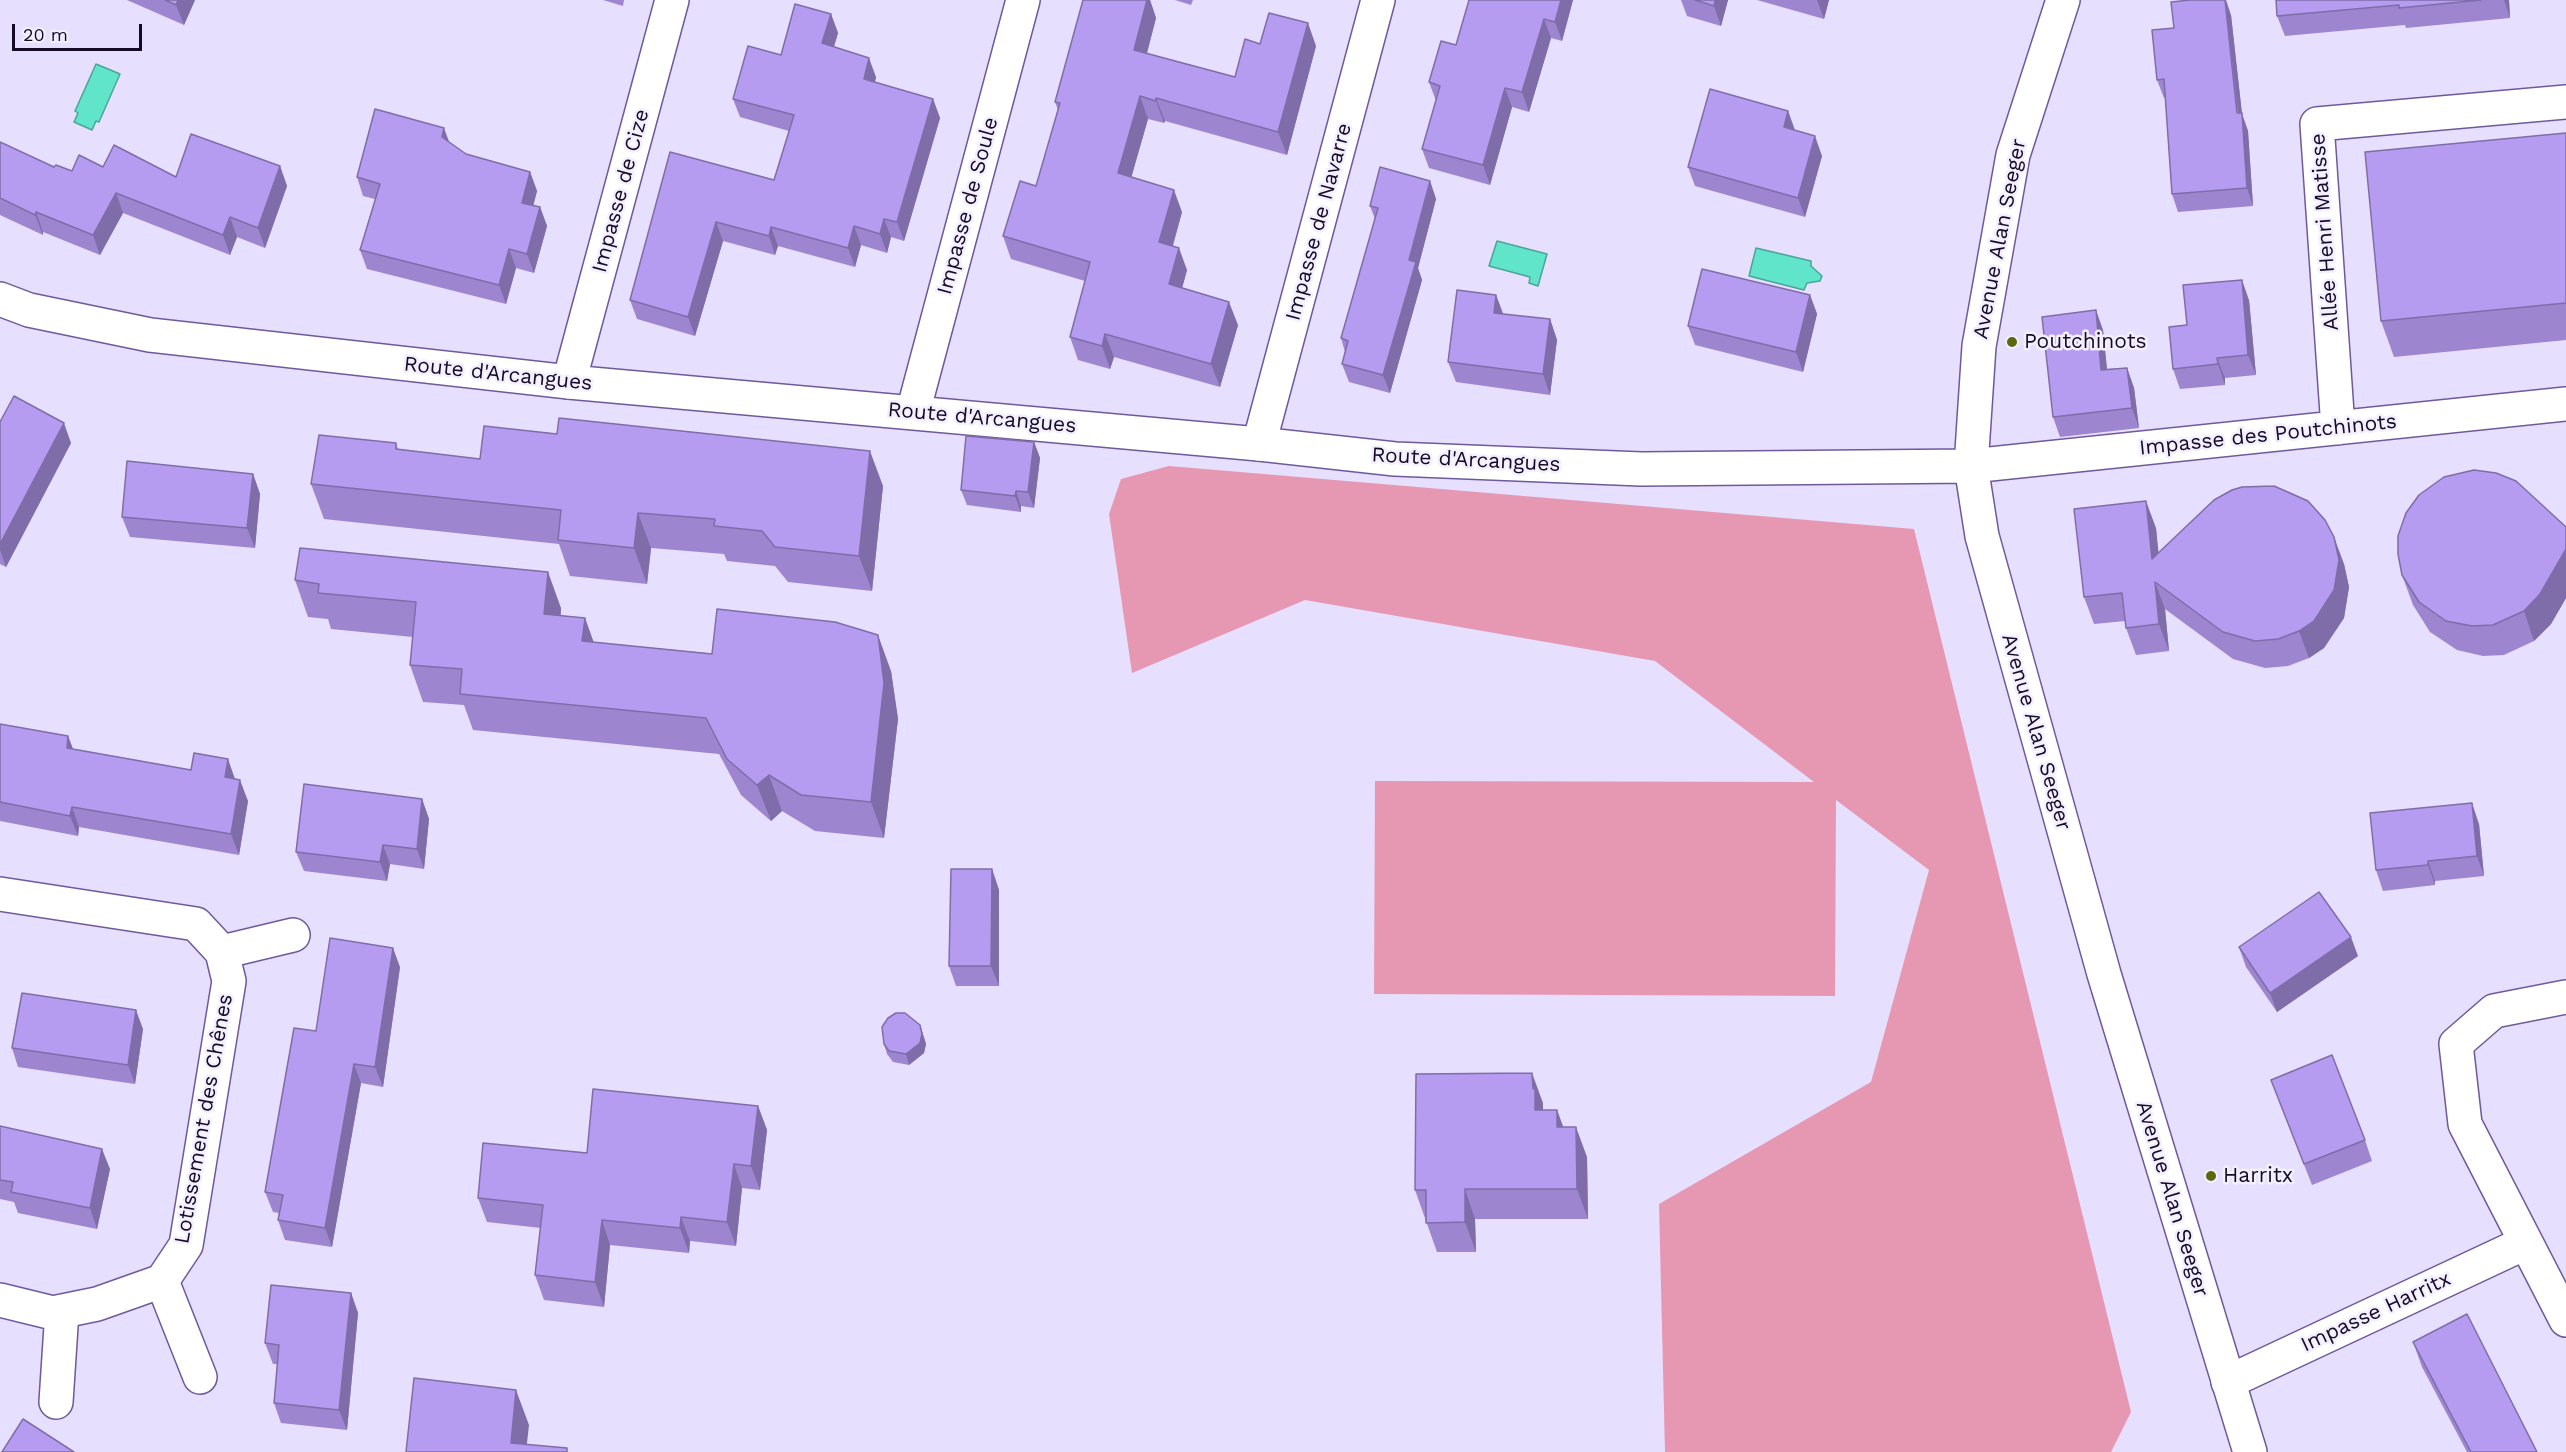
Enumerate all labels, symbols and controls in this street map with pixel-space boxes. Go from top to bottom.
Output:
scale bar [15,12,146,50]
text: 20 m [23,24,68,45]
street label: Impasse de Cize [587,107,655,275]
street label: Impasse de Soule [932,115,1004,297]
street label: Impasse de Navarre [1281,121,1357,323]
street label: Allée Henri Matisse [2306,133,2344,331]
street label: Avenue Alan Seeger [1968,137,2032,341]
place label: Poutchinots [2024,329,2147,355]
marker: Poutchinots [2005,335,2019,349]
street label: Route d'Arcangues [403,352,593,396]
street label: Route d'Arcangues [887,397,1077,439]
street label: Impasse des Poutchinots [2138,409,2398,461]
street label: Route d'Arcangues [1371,442,1561,478]
street label: Avenue Alan Seeger [1996,631,2076,833]
street label: Lotissement des Chênes [170,992,238,1246]
street label: Avenue Alan Seeger [2130,1098,2214,1300]
place label: Harritx [2223,1163,2293,1189]
marker: Harritx [2204,1169,2218,1183]
street label: Impasse Harritx [2297,1266,2455,1358]

